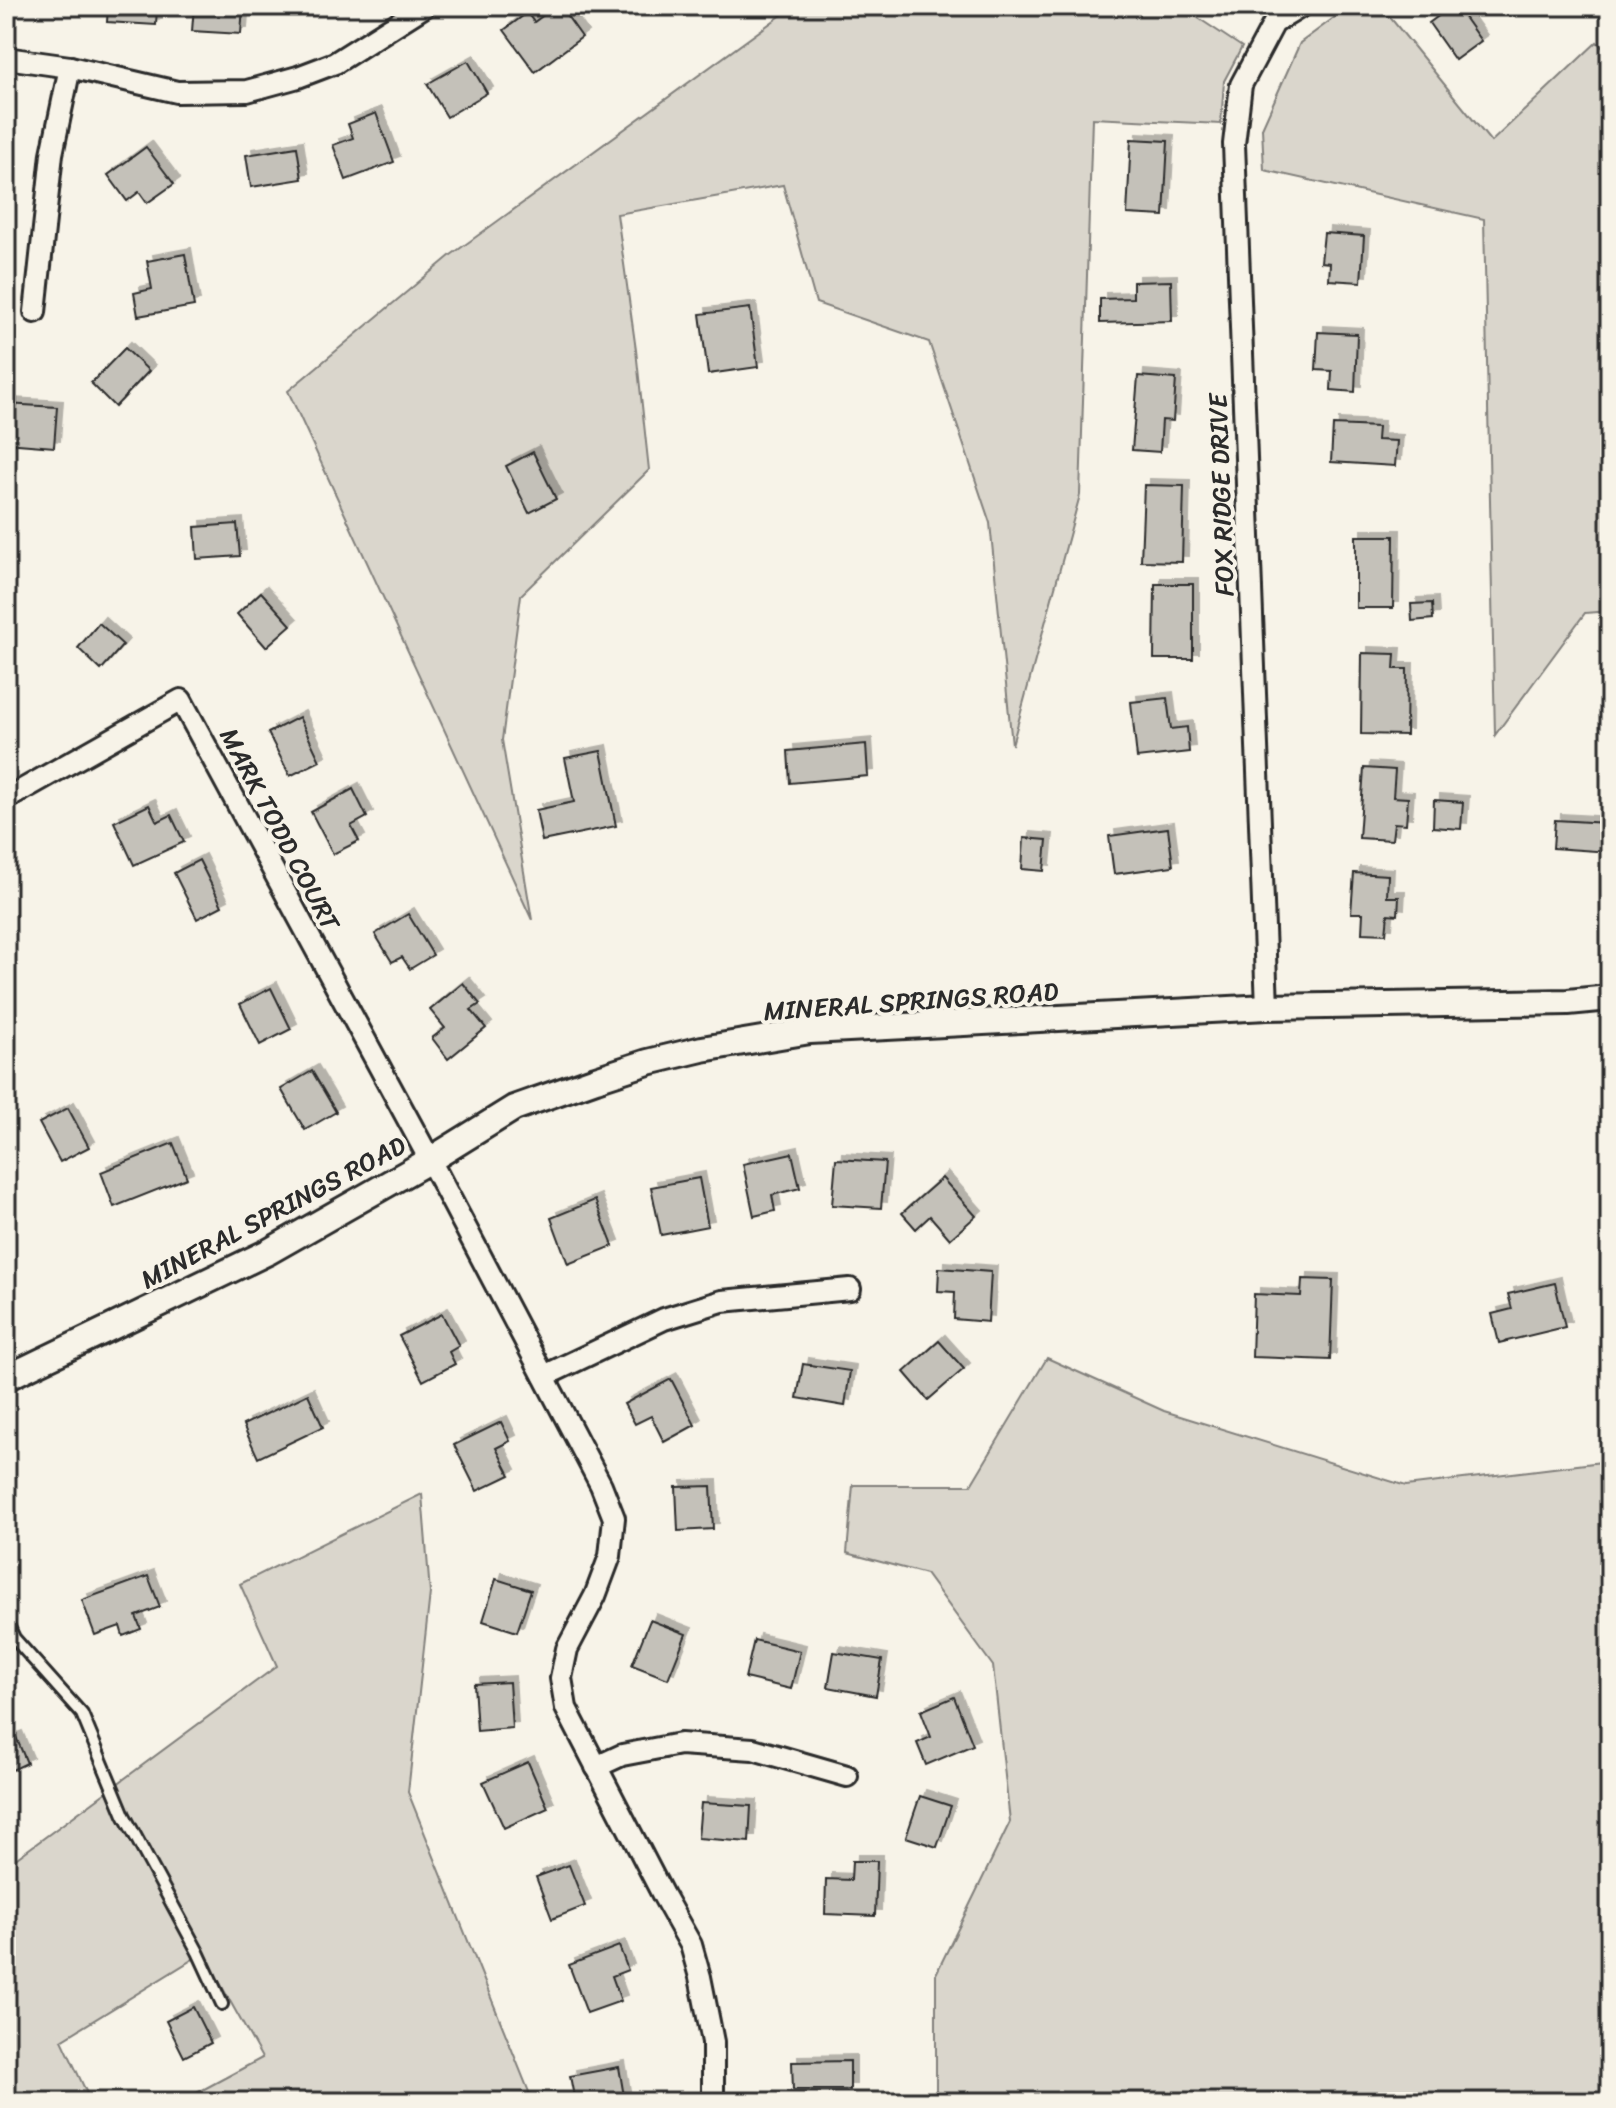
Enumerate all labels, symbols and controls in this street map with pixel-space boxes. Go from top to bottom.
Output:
street label: FOX RIDGE DRIVE [1194,391,1248,597]
street label: MARK TODD COURT [207,719,354,941]
street label: MINERAL SPRINGS ROAD [762,968,1060,1034]
street label: MINERAL SPRINGS ROAD [132,1122,415,1302]

